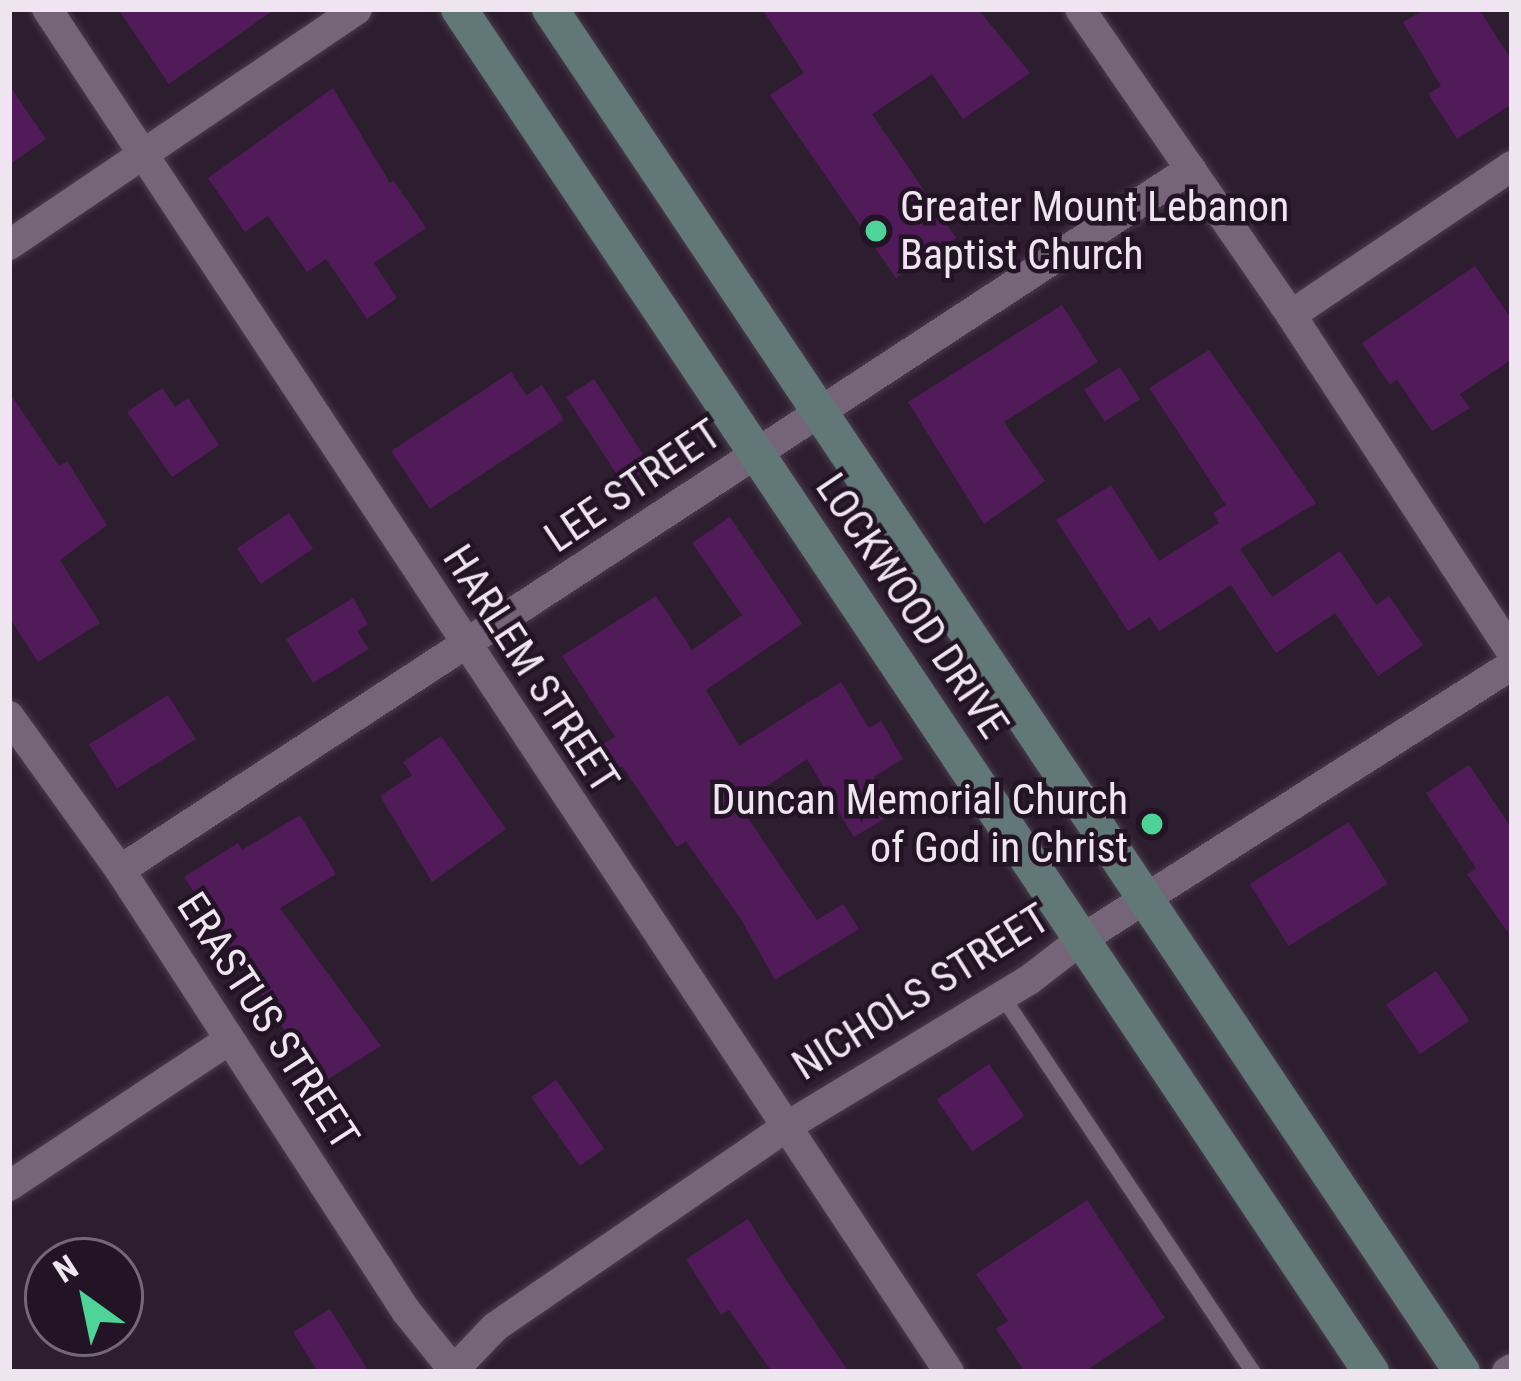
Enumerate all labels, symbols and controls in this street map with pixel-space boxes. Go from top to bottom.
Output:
place label: Greater Mount Lebanon Baptist Church [900,182,1289,280]
marker: Greater Mount Lebanon Baptist Church [863,218,889,244]
street label: LEE STREET [535,409,731,563]
street label: LOCKWOOD DRIVE [805,464,1019,748]
street label: HARLEM STREET [432,536,630,802]
place label: Duncan Memorial Church of God in Christ [711,775,1128,874]
marker: Duncan Memorial Church of God in Christ [1139,811,1165,837]
street label: ERASTUS STREET [166,883,370,1159]
street label: NICHOLS STREET [783,893,1059,1091]
north arrow [24,1237,144,1357]
text: N [47,1247,85,1291]

